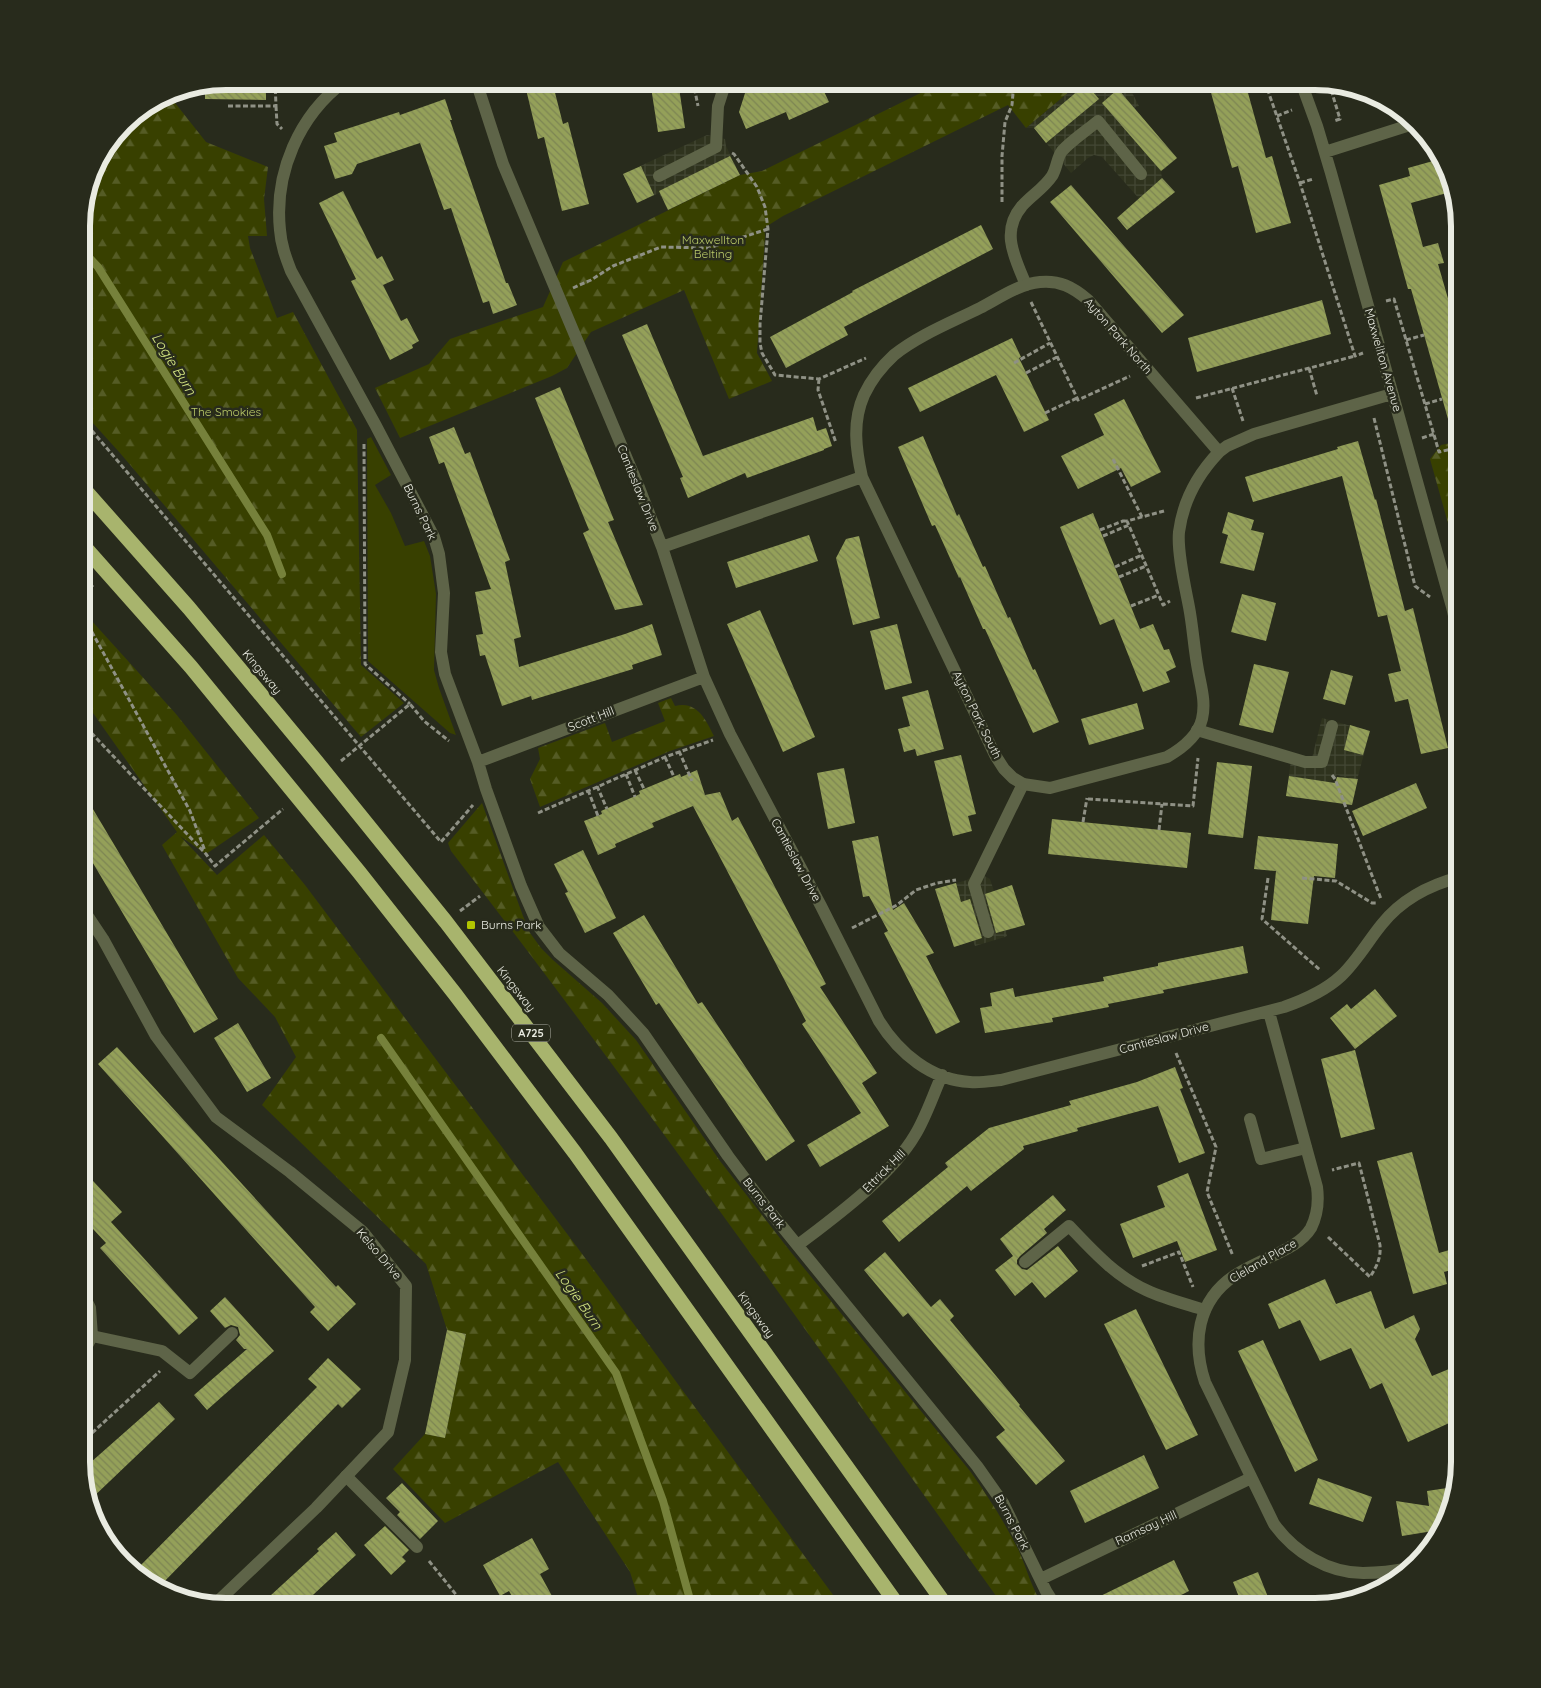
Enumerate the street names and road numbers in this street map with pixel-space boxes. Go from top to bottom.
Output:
street label: Ayton Park North [1081,295,1156,377]
street label: Maxwellton Avenue [1362,306,1405,413]
street label: Cantieslaw Drive [614,442,663,534]
street label: Burns Park [400,481,440,542]
street label: Kingsway [239,646,285,697]
street label: Ayton Park South [950,668,1005,761]
street label: Scott Hill [566,703,616,734]
street label: Cantieslaw Drive [768,816,825,904]
street label: Kingsway [494,963,539,1014]
street label: Cantieslaw Drive [1117,1018,1211,1057]
road number: A725 [512,1024,550,1042]
street label: Ettrick Hill [859,1146,908,1195]
street label: Burns Park [740,1174,789,1231]
street label: Kelso Drive [354,1225,405,1283]
street label: Cleland Place [1227,1235,1299,1286]
street label: Kingsway [735,1289,778,1341]
street label: Burns Park [992,1492,1033,1552]
street label: Ramsay Hill [1113,1507,1179,1548]

